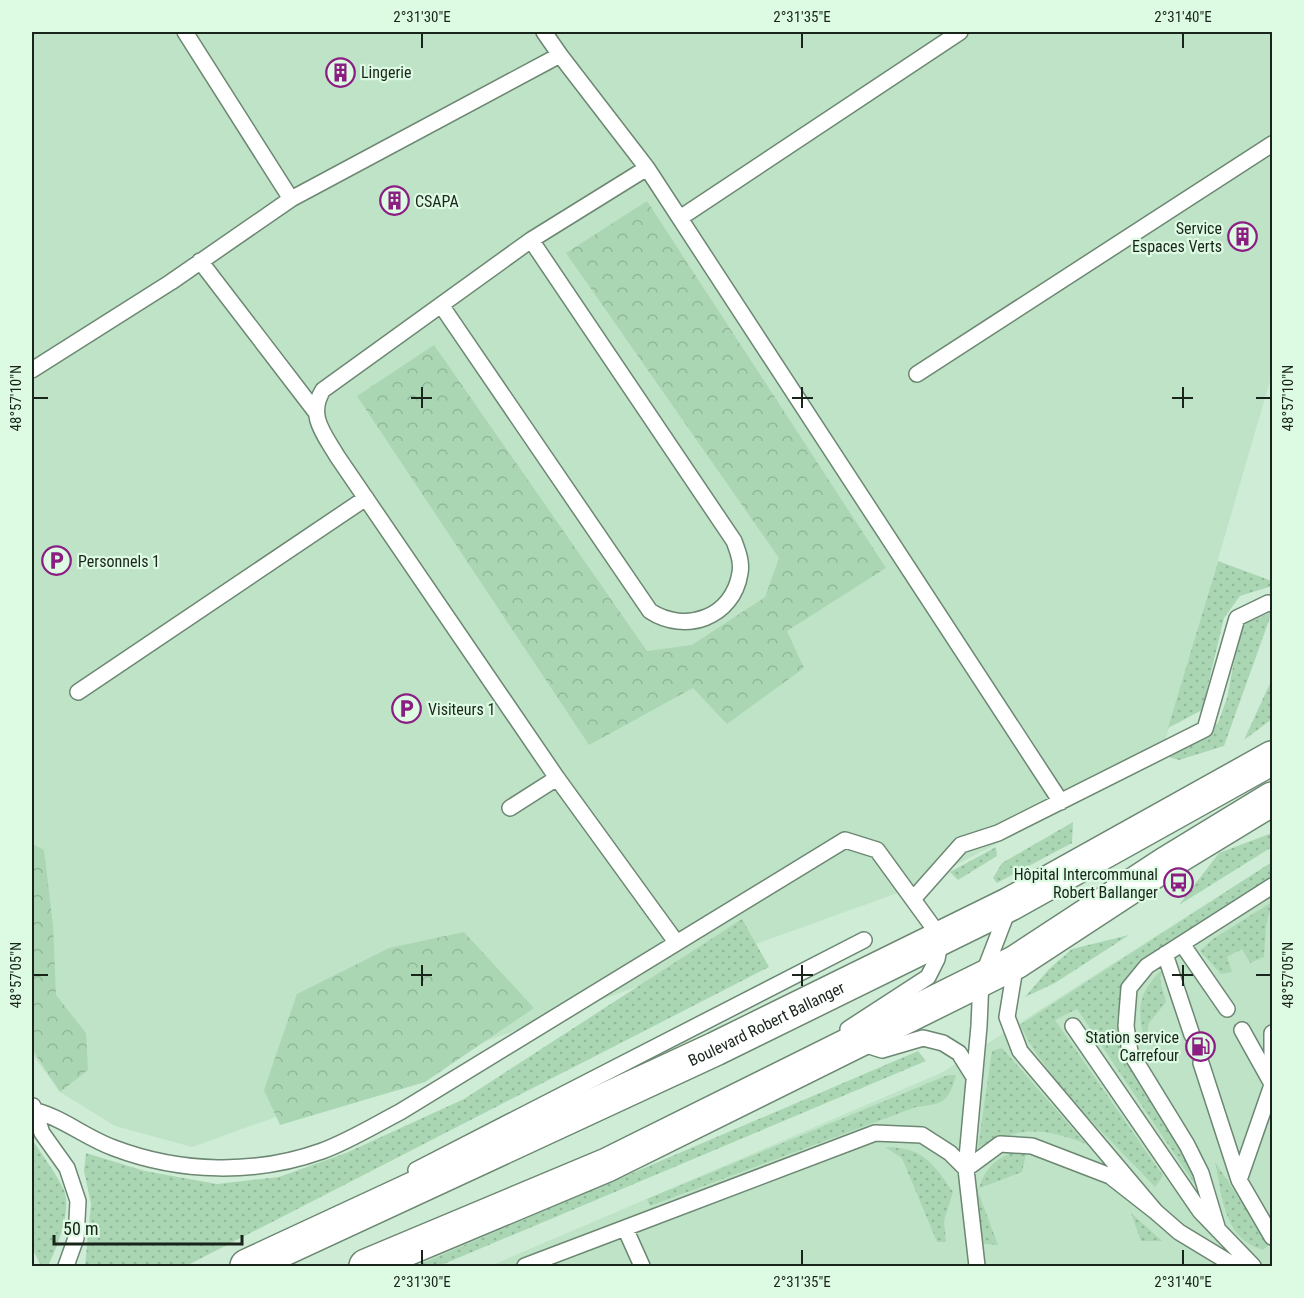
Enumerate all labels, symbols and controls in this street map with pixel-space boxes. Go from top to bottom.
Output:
text: 2°31'30"E [393,8,451,26]
text: 2°31'35"E [773,8,831,26]
text: 2°31'40"E [1154,8,1212,26]
building icon: Lingerie [324,56,356,88]
place label: Lingerie [361,63,411,82]
building icon: CSAPA [378,185,410,217]
place label: CSAPA [415,192,459,211]
place label: Service Espaces Verts [1132,219,1222,256]
building icon: Service Espaces Verts [1227,221,1259,253]
text: 48°57'10"N [7,365,25,431]
text: 48°57'10"N [1279,365,1297,431]
parking icon: Personnels 1 [41,545,73,577]
place label: Personnels 1 [78,552,160,571]
parking icon: Visiteurs 1 [391,693,423,725]
place label: Visiteurs 1 [428,700,495,719]
place label: Hôpital Intercommunal Robert Ballanger [1014,865,1158,902]
bus stop icon: Hôpital Intercommunal Robert Ballanger [1163,867,1195,899]
text: 48°57'05"N [7,942,25,1008]
text: 48°57'05"N [1279,942,1297,1008]
street label: Boulevard Robert Ballanger [685,978,848,1070]
place label: Station service Carrefour [1085,1028,1179,1065]
fuel station icon: Station service Carrefour [1184,1030,1216,1062]
scale bar [54,1208,242,1246]
text: 50 m [63,1218,98,1239]
text: 2°31'30"E [393,1273,451,1291]
text: 2°31'35"E [773,1273,831,1291]
text: 2°31'40"E [1154,1273,1212,1291]

